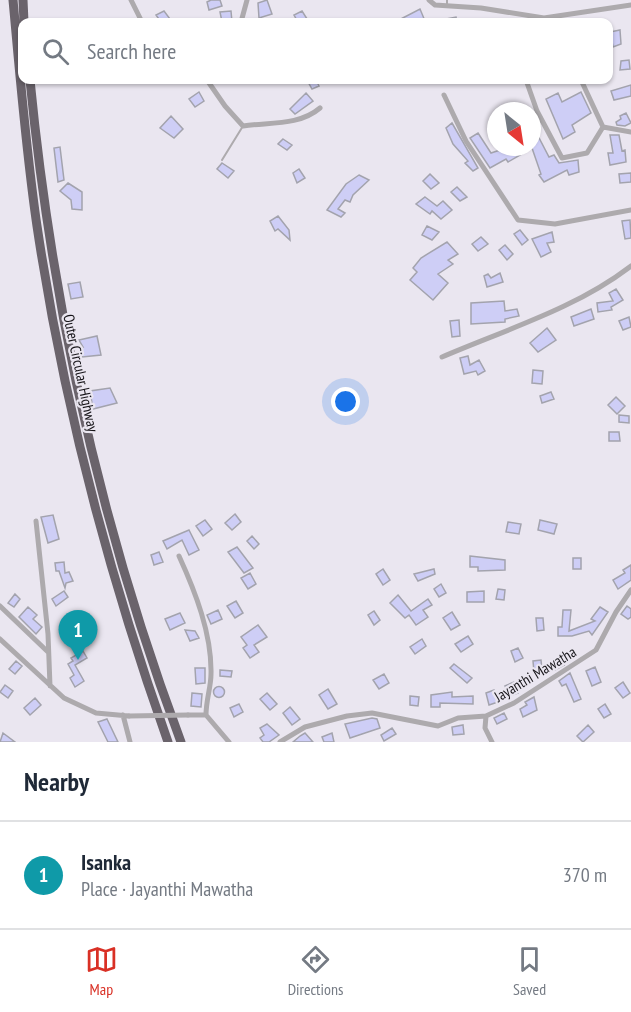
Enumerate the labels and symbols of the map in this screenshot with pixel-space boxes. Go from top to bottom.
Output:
north arrow [487,102,541,156]
street label: Outer Circular Highway [59,312,103,434]
your location [331,387,360,416]
pin: 1 [58,610,98,660]
street label: Jayanthi Mawatha [490,642,579,706]

